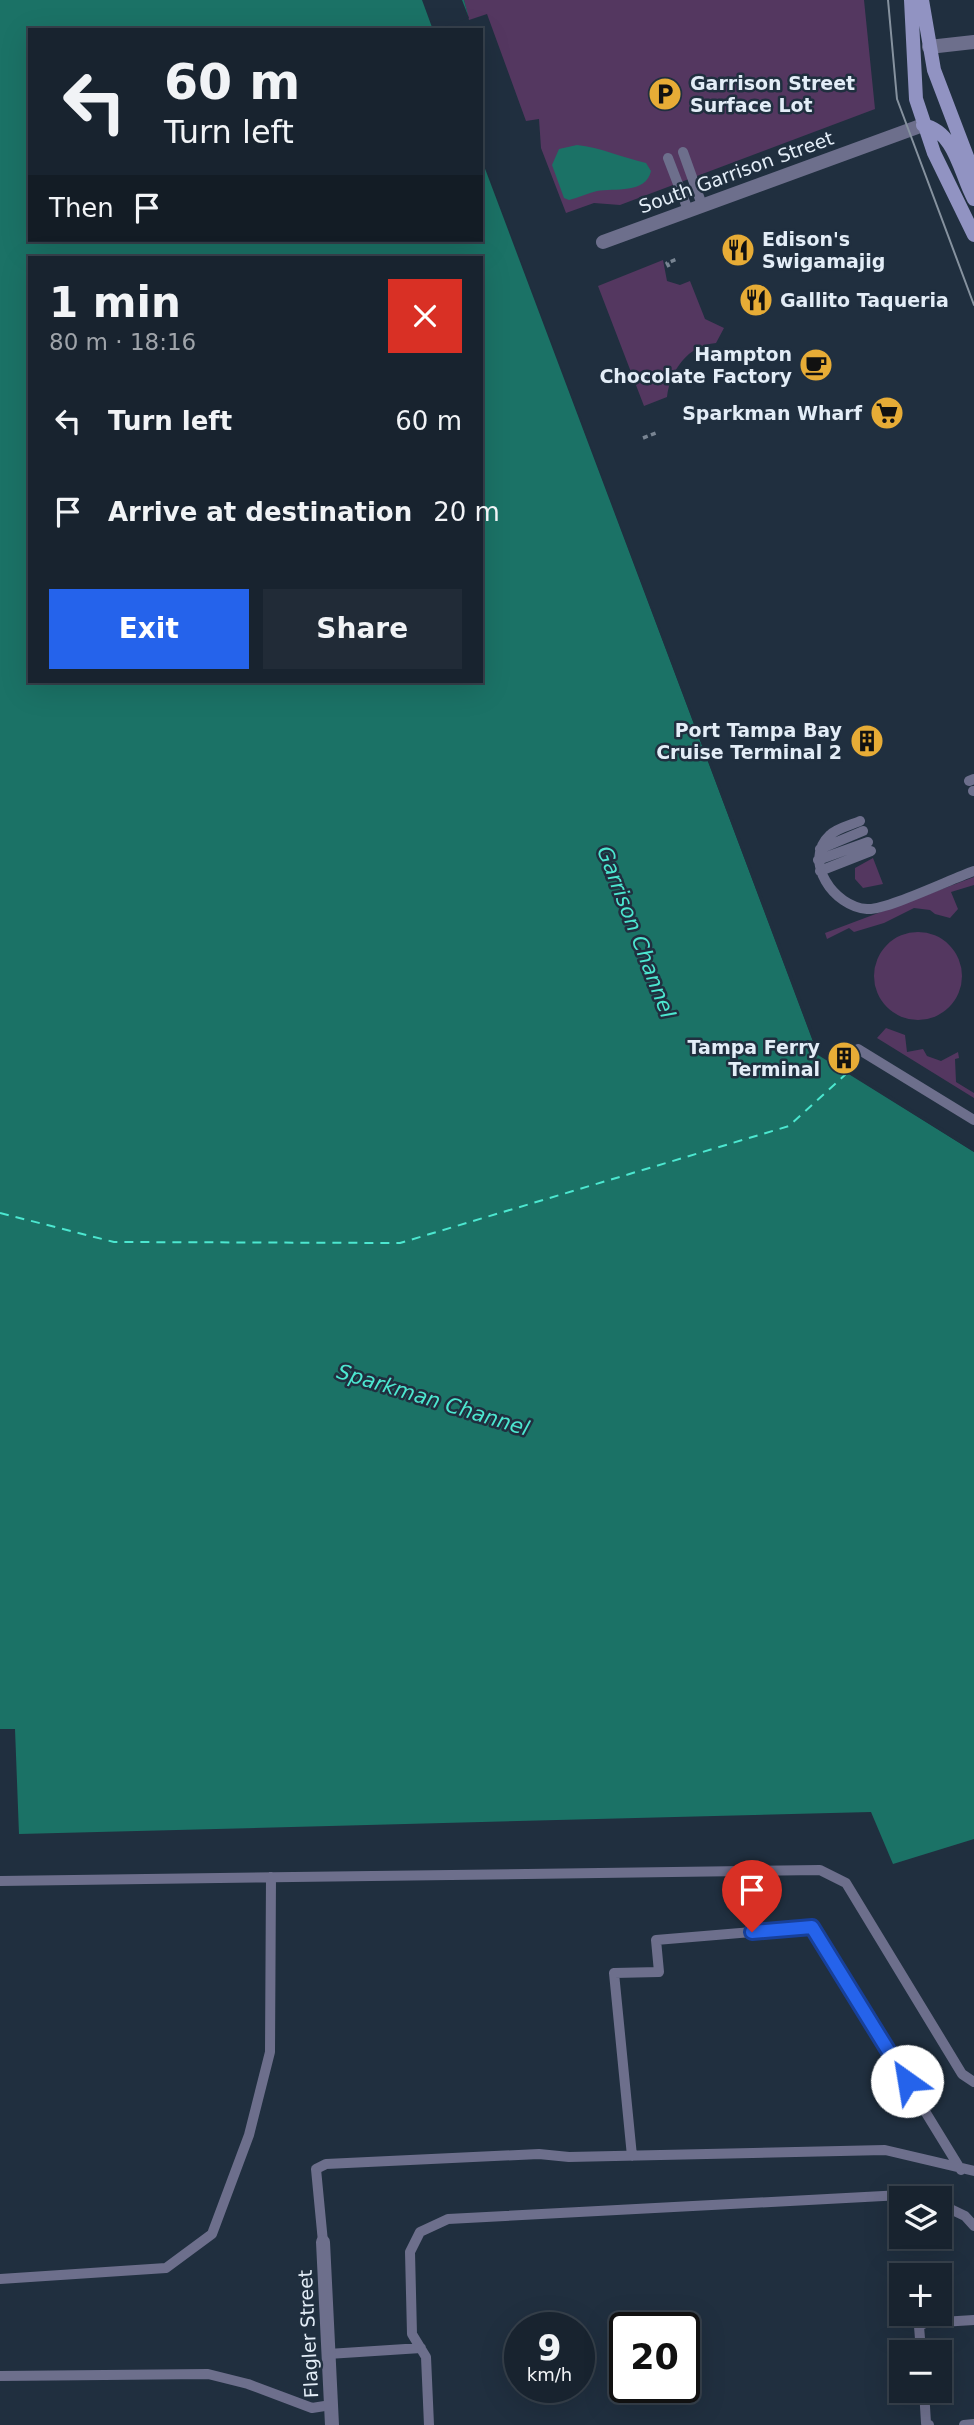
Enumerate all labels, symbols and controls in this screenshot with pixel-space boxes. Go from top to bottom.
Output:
text: 60 m [164,54,300,111]
icon: left [49,56,140,147]
place label: Garrison Street Surface Lot [690,72,855,116]
parking icon: Garrison Street Surface Lot [646,75,684,113]
text: Turn left [164,113,294,151]
street label: South Garrison Street [636,127,836,217]
icon: arrive [128,189,166,227]
text: Then [49,193,114,223]
place label: Edison's Swigamajig [762,228,885,272]
restaurant icon: Edison's Swigamajig [719,231,757,269]
text: 1 min [49,278,181,327]
button: close [388,279,462,353]
restaurant icon: Gallito Taqueria [737,281,775,319]
place label: Gallito Taqueria [780,289,949,311]
text: 80 m · 18:16 [49,329,196,355]
place label: Hampton Chocolate Factory [599,343,793,387]
cafe icon: Hampton Chocolate Factory [797,346,835,384]
supermarket icon: Sparkman Wharf [868,394,906,432]
icon: left [49,402,87,440]
place label: Sparkman Wharf [682,402,863,424]
text: Turn left [108,406,232,436]
text: 60 m [395,406,462,436]
icon: arrive [49,493,87,531]
text: Arrive at destination [108,497,412,527]
text: 20 m [433,497,500,527]
button: Exit [49,589,249,669]
button: Share [263,589,462,669]
place label: Port Tampa Bay Cruise Terminal 2 [656,719,843,763]
building icon: Port Tampa Bay Cruise Terminal 2 [848,722,886,760]
water label: Garrison Channel [592,843,680,1022]
place label: Tampa Ferry Terminal [688,1036,821,1080]
building icon: Tampa Ferry Terminal [825,1039,863,1077]
water label: Sparkman Channel [334,1359,532,1441]
pin [722,1860,782,1932]
icon: arrive [733,1871,771,1909]
position arrow [870,2044,944,2118]
map controls [889,2186,952,2403]
button: layers [889,2186,952,2249]
button: + [889,2263,952,2326]
street label: Flagler Street [294,2269,322,2399]
speed limit sign: 20 [609,2312,700,2403]
text: 9 [537,2328,562,2368]
button: − [889,2340,952,2403]
text: km/h [527,2364,572,2385]

